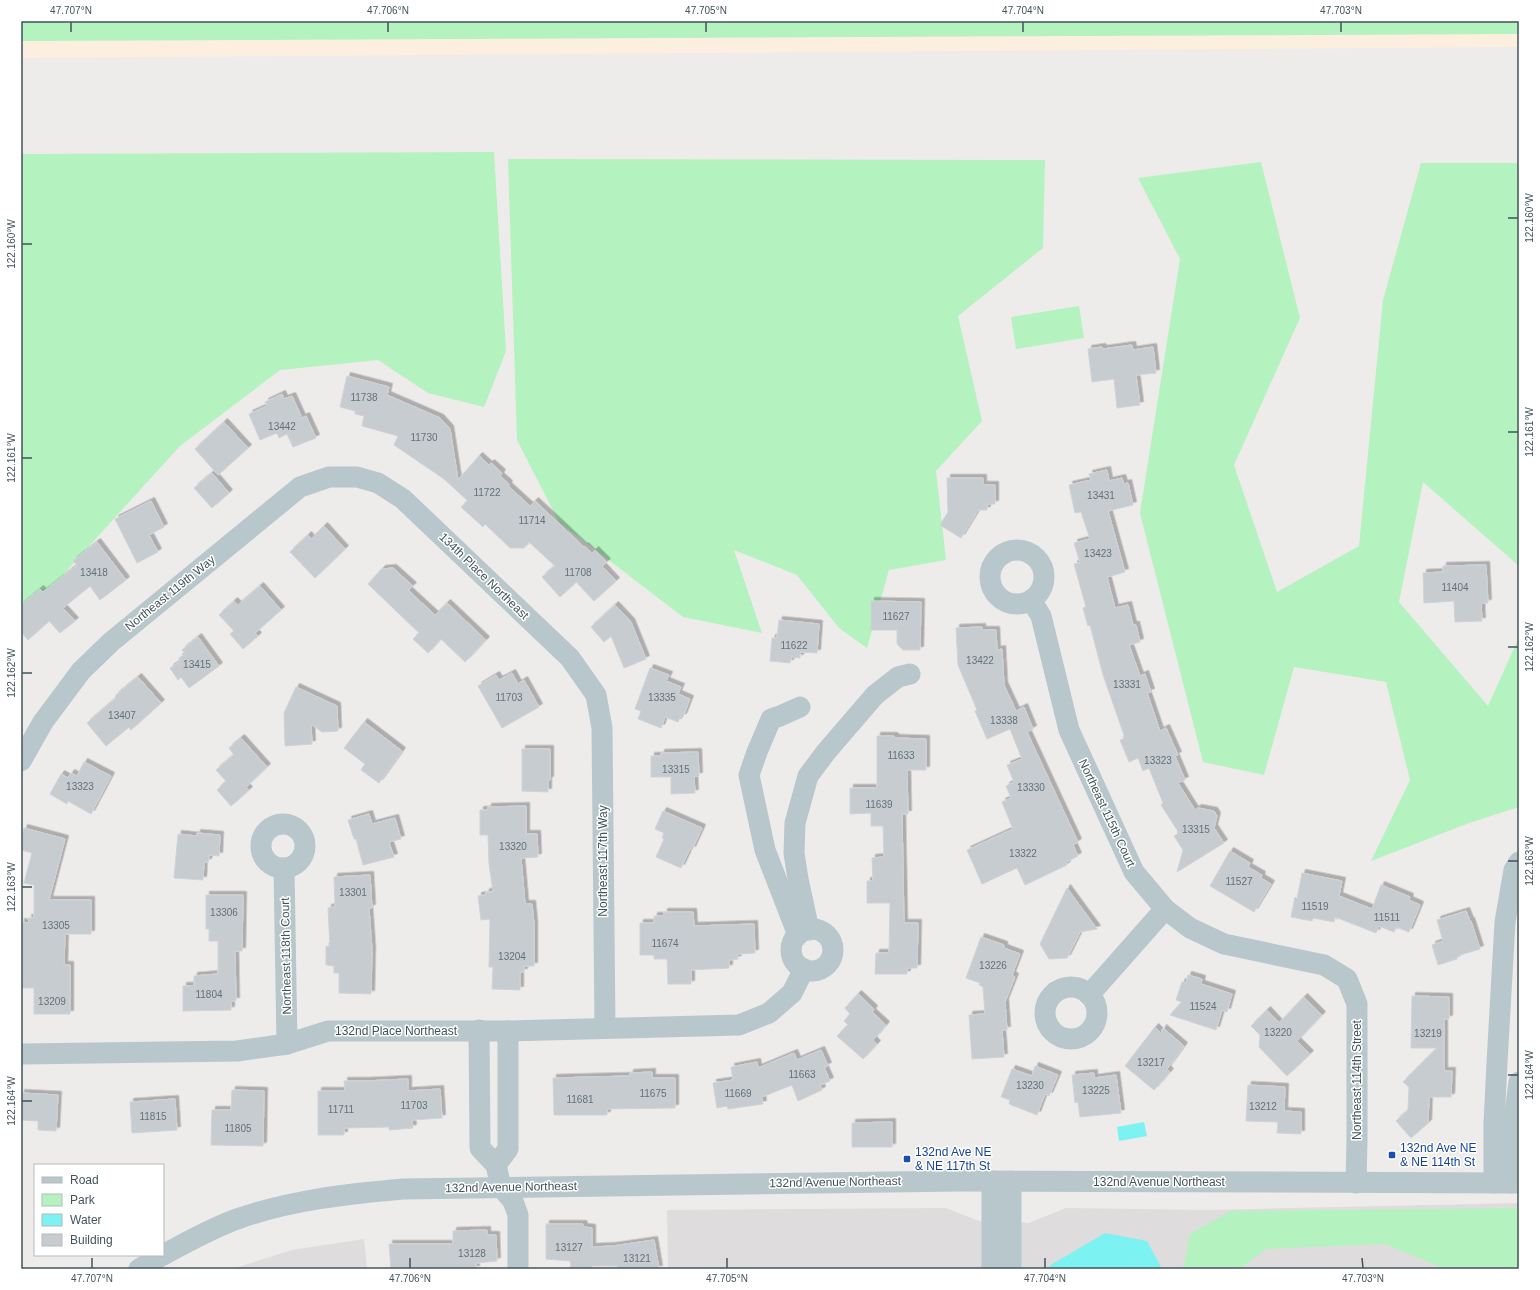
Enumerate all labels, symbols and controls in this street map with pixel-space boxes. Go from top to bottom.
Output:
text: 47.707°N [50,5,92,16]
text: 47.706°N [367,5,409,16]
text: 47.705°N [685,5,727,16]
text: 47.704°N [1002,5,1044,16]
text: 47.703°N [1320,5,1362,16]
text: 122.160°W [1524,193,1535,243]
text: 122.160°W [6,219,17,269]
house number: 11738 [350,392,378,403]
text: 122.161°W [1524,407,1535,457]
house number: 13442 [268,421,296,432]
house number: 11730 [410,432,438,443]
text: 122.161°W [6,433,17,483]
house number: 11722 [473,487,501,498]
house number: 13431 [1087,490,1115,501]
house number: 11714 [518,515,546,526]
street label: 134th Place Northeast [436,530,532,623]
house number: 13423 [1084,548,1112,559]
street label: Northeast 119th Way [122,553,218,633]
house number: 13418 [80,567,108,578]
house number: 11708 [564,567,592,578]
house number: 11404 [1441,582,1469,593]
house number: 11627 [882,611,910,622]
text: 122.162°W [1524,622,1535,672]
house number: 11622 [780,640,808,651]
text: 122.162°W [6,648,17,698]
house number: 13422 [966,655,994,666]
house number: 13415 [183,659,211,670]
house number: 13331 [1113,679,1141,690]
house number: 11703 [495,692,523,703]
house number: 13335 [648,692,676,703]
house number: 13407 [108,710,136,721]
house number: 13338 [990,715,1018,726]
house number: 11633 [887,750,915,761]
house number: 13323 [1144,755,1172,766]
street label: Northeast 115th Court [1076,757,1138,870]
house number: 13315 [662,764,690,775]
house number: 13323 [66,781,94,792]
house number: 13330 [1017,782,1045,793]
house number: 11639 [865,799,893,810]
street label: Northeast 117th Way [596,805,610,917]
house number: 13315 [1182,824,1210,835]
text: 122.163°W [1524,836,1535,886]
house number: 13320 [499,841,527,852]
house number: 13322 [1009,848,1037,859]
text: 122.163°W [6,862,17,912]
house number: 11527 [1225,876,1253,887]
house number: 13301 [339,887,367,898]
street label: Northeast 118th Court [278,897,294,1015]
house number: 11519 [1301,901,1329,912]
house number: 13306 [210,907,238,918]
house number: 11511 [1374,912,1401,923]
house number: 13305 [42,920,70,931]
house number: 11674 [651,938,679,949]
house number: 13204 [498,951,526,962]
house number: 13226 [979,960,1007,971]
house number: 11804 [195,989,223,1000]
house number: 13209 [38,996,66,1007]
house number: 11524 [1189,1001,1217,1012]
street label: Northeast 114th Street [1350,1019,1364,1140]
street label: 132nd Place Northeast [335,1024,458,1038]
house number: 13220 [1264,1027,1292,1038]
house number: 13219 [1414,1028,1442,1039]
text: 122.164°W [1524,1050,1535,1100]
house number: 13217 [1137,1057,1165,1068]
house number: 11663 [788,1069,816,1080]
text: 122.164°W [6,1076,17,1126]
house number: 13230 [1016,1080,1044,1091]
house number: 13225 [1082,1085,1110,1096]
house number: 11675 [639,1088,667,1099]
house number: 11669 [724,1088,752,1099]
house number: 11681 [566,1094,594,1105]
house number: 11703 [400,1100,428,1111]
house number: 13212 [1249,1101,1277,1112]
house number: 11711 [328,1104,355,1115]
house number: 11815 [139,1111,167,1122]
house number: 11805 [224,1123,252,1134]
place label: 132nd Ave NE & NE 114th St [1400,1141,1477,1169]
place label: 132nd Ave NE & NE 117th St [915,1145,992,1173]
marker: 132nd Ave NE & NE 114th St [1387,1150,1397,1160]
marker: 132nd Ave NE & NE 117th St [902,1154,912,1164]
legend [34,1164,164,1256]
text: Road [70,1173,99,1187]
street label: 132nd Avenue Northeast [769,1174,902,1190]
street label: 132nd Avenue Northeast [1093,1175,1226,1189]
street label: 132nd Avenue Northeast [445,1179,578,1195]
text: Park [70,1193,96,1207]
text: Water [70,1213,102,1227]
text: Building [70,1233,113,1247]
house number: 13127 [555,1242,583,1253]
house number: 13128 [458,1248,486,1259]
house number: 13121 [623,1253,651,1264]
text: 47.707°N [71,1273,113,1284]
text: 47.706°N [389,1273,431,1284]
text: 47.705°N [706,1273,748,1284]
text: 47.704°N [1024,1273,1066,1284]
text: 47.703°N [1342,1273,1384,1284]

